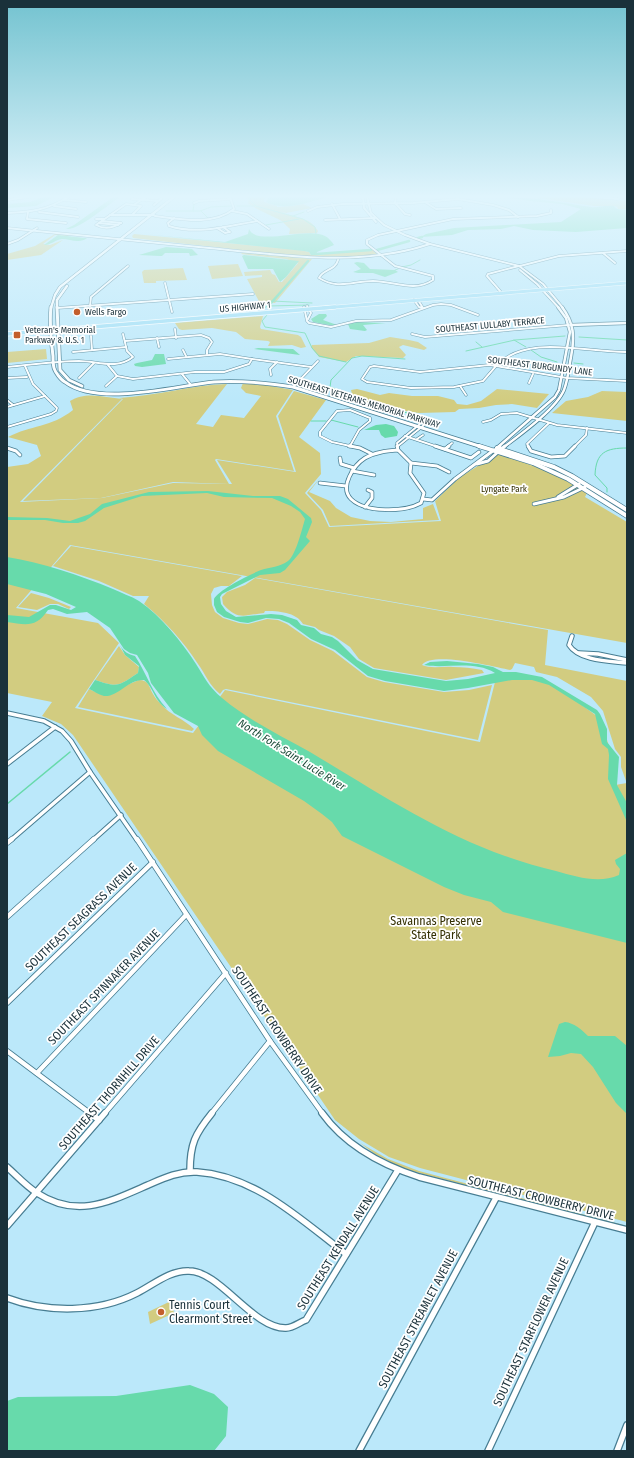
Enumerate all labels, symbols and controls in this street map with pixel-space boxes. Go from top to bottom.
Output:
street label: US HIGHWAY 1 [219,300,271,314]
marker: Wells Fargo [72,307,82,317]
place label: Wells Fargo [85,307,127,317]
street label: SOUTHEAST LULLABY TERRACE [435,315,545,335]
place label: Veteran's Memorial Parkway & U.S. 1 [25,325,96,345]
marker: Veteran's Memorial Parkway & U.S. 1 [12,330,22,340]
street label: SOUTHEAST BURGUNDY LANE [487,355,593,377]
street label: SOUTHEAST VETERANS MEMORIAL PARKWAY [287,374,442,430]
park label: Lyngate Park [481,484,528,494]
water label: North Fork Saint Lucie River [236,717,349,794]
street label: SOUTHEAST SEAGRASS AVENUE [22,860,140,974]
park label: Savannas Preserve State Park [390,914,482,942]
street label: SOUTHEAST SPINNAKER AVENUE [45,926,163,1048]
street label: SOUTHEAST CROWBERRY DRIVE [229,964,325,1097]
street label: SOUTHEAST THORNHILL DRIVE [56,1033,162,1153]
street label: SOUTHEAST CROWBERRY DRIVE [466,1173,616,1223]
street label: SOUTHEAST KENDALL AVENUE [294,1183,382,1312]
street label: SOUTHEAST STREAMLET AVENUE [375,1247,461,1391]
street label: SOUTHEAST STARFLOWER AVENUE [490,1255,572,1408]
place label: Tennis Court Clearmont Street [169,1298,252,1326]
marker: Tennis Court Clearmont Street [156,1307,166,1317]

